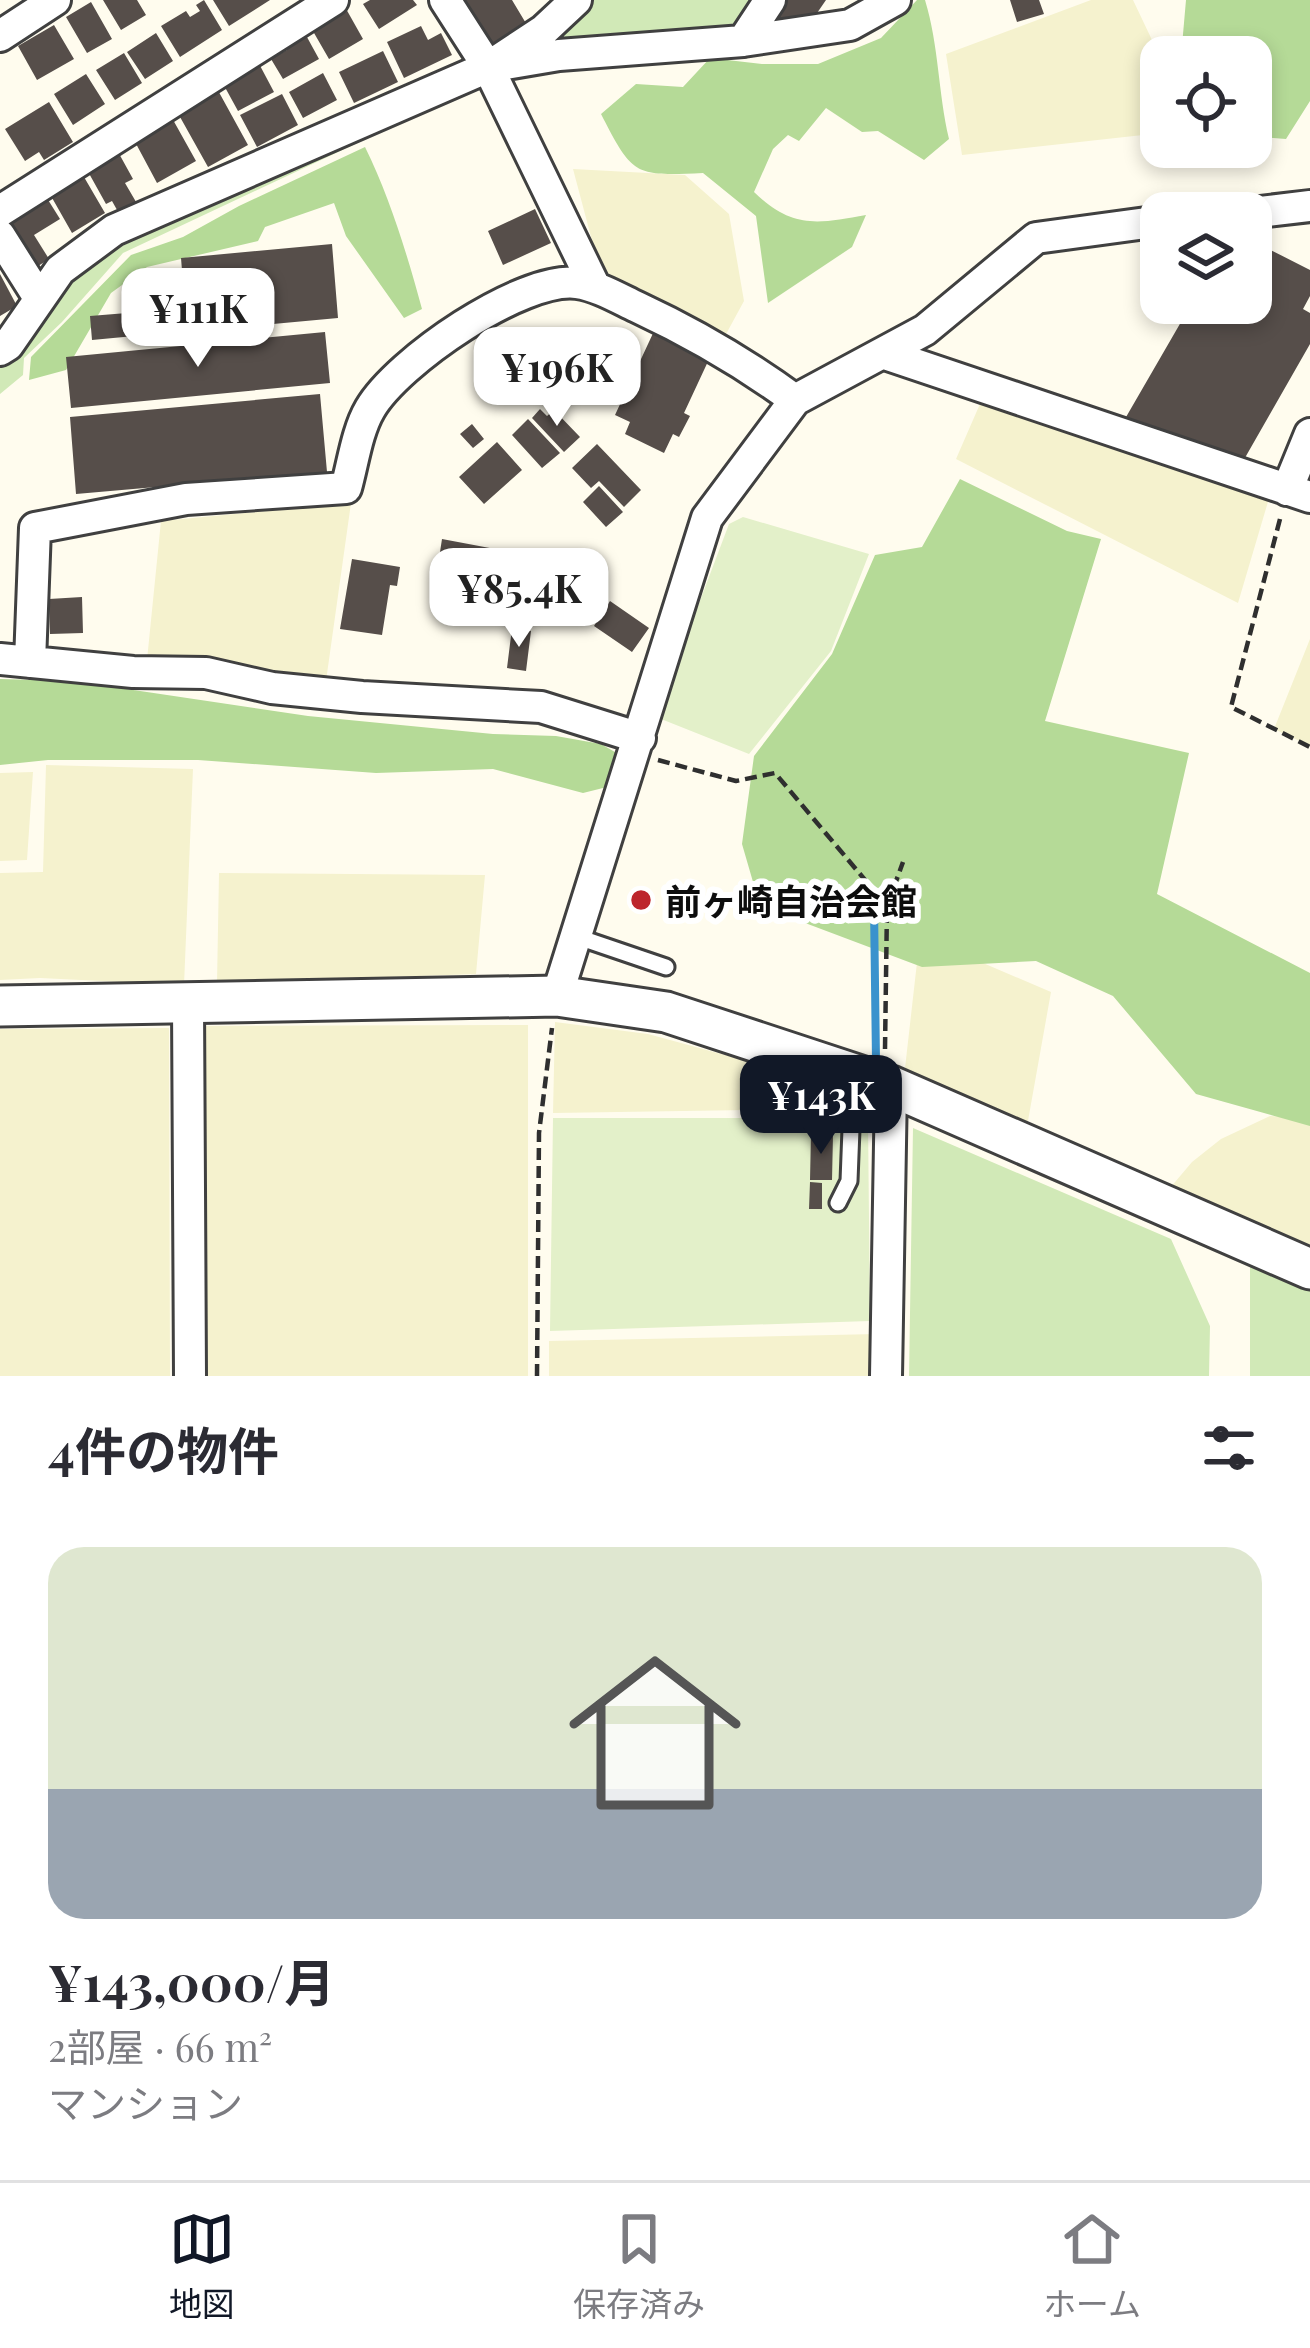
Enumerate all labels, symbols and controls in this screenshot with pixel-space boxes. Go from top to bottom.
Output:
map controls [1140,36,1272,324]
button: locate [1140,36,1272,168]
button: layers [1140,192,1272,324]
pin: ¥111K [114,268,282,370]
text: ¥111K [148,281,248,333]
pin: ¥196K [473,327,641,429]
text: ¥196K [501,340,613,392]
pin: ¥85.4K [421,548,617,650]
text: ¥85.4K [456,561,582,613]
place label: 前ヶ崎自治会館 [665,876,917,924]
marker: 前ヶ崎自治会館 [628,887,654,913]
pin: ¥143K [737,1055,905,1157]
text: ¥143K [767,1068,875,1120]
text: 4件の物件 [48,1415,279,1483]
icon: filters [1196,1415,1262,1481]
icon: home [547,1625,763,1841]
text: ¥143,000/月 [48,1947,335,2015]
text: 2部屋 · 66 m² [48,2020,272,2072]
text: マンション [48,2076,243,2128]
tab: 地図 [169,2206,235,2326]
tab: 保存済み [573,2206,705,2326]
tab: ホーム [1043,2206,1141,2326]

